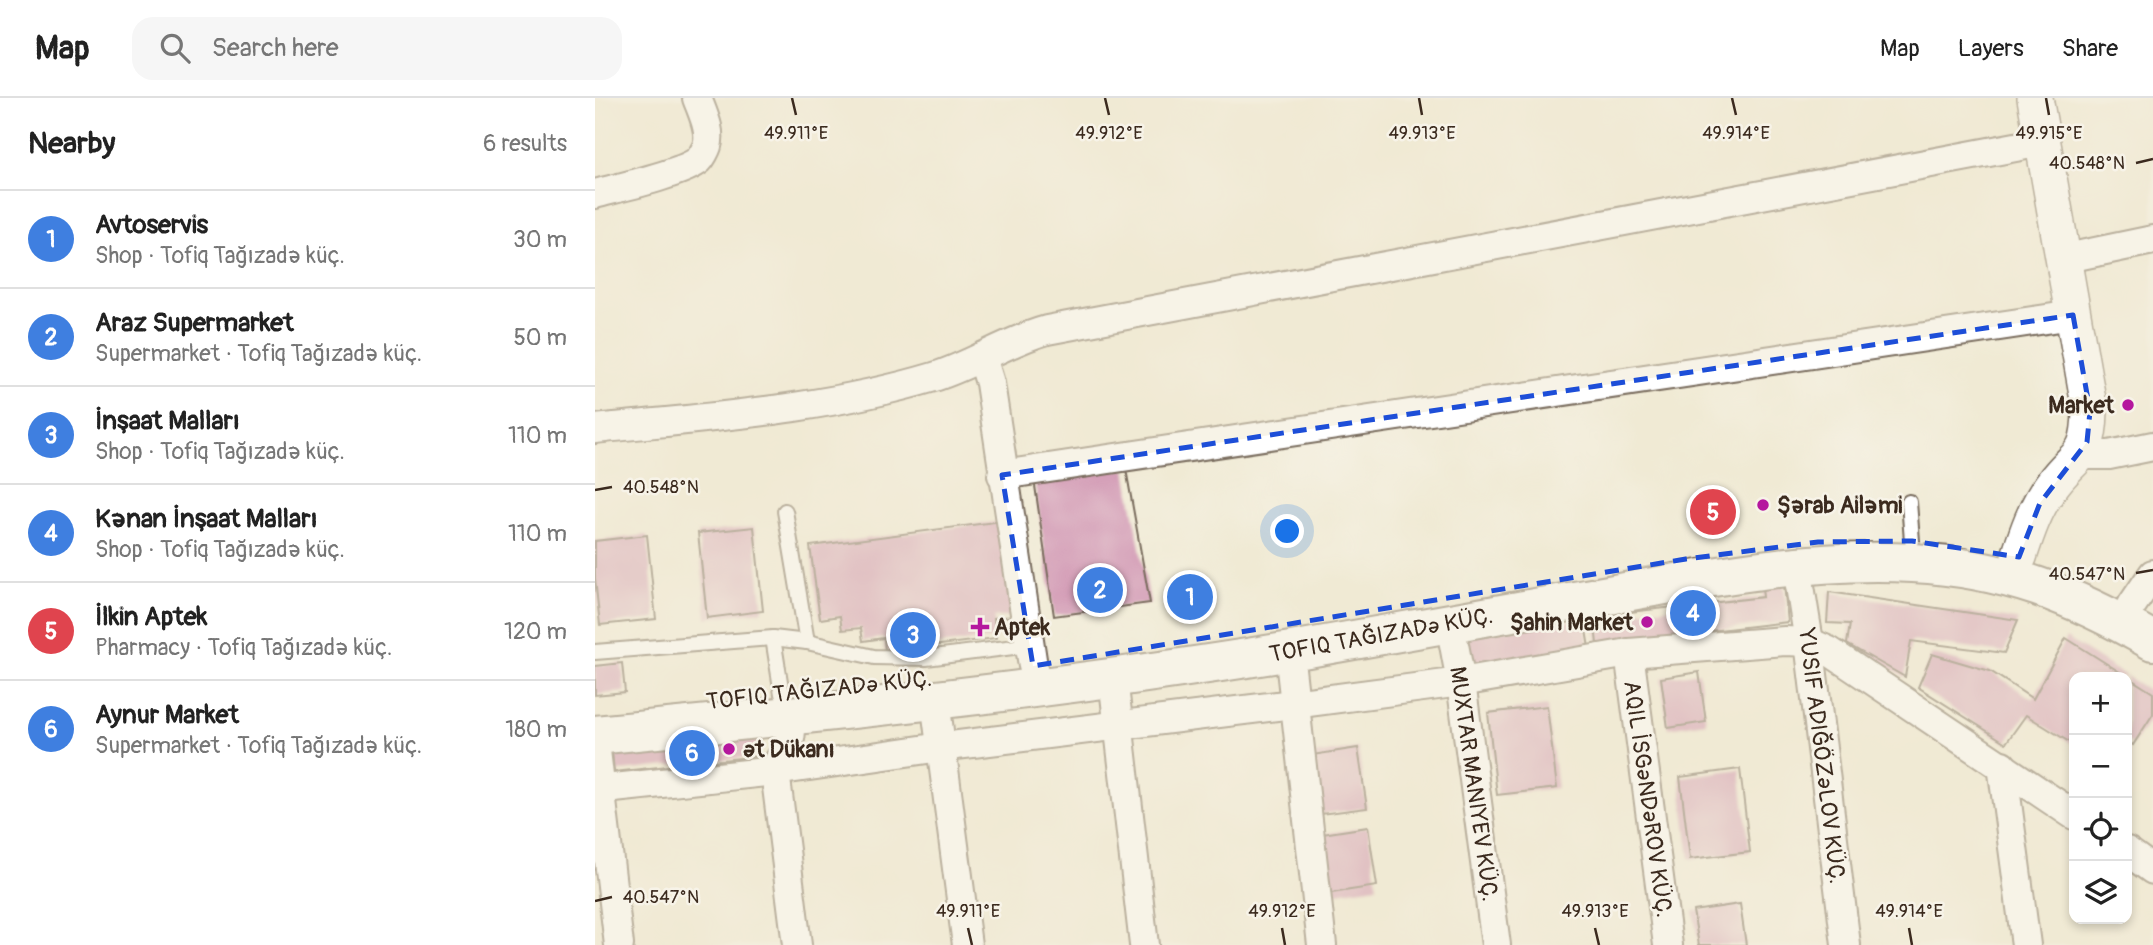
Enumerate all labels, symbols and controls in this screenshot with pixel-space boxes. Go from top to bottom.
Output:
search box [132,17,622,80]
text: Map [35,28,90,69]
icon: search [156,29,194,67]
text: Search here [212,32,339,64]
text: Map [1880,34,1920,63]
text: Layers [1958,34,2024,63]
text: Share [2062,34,2118,63]
text: 49.911°E [764,122,828,145]
text: 49.912°E [1075,122,1143,145]
text: 49.913°E [1388,122,1456,145]
text: 49.914°E [1702,122,1770,145]
text: 49.915°E [2016,122,2082,145]
text: Nearby [28,125,115,162]
text: 6 results [483,129,567,158]
text: 40.548°N [2049,152,2125,175]
text: Avtoservis [95,209,208,241]
text: 1 [47,225,56,254]
text: 30 m [513,225,567,254]
text: Shop · Tofiq Tağızadə küç. [95,241,345,270]
text: Araz Supermarket [95,307,294,339]
text: 2 [45,323,57,352]
text: 50 m [513,323,567,352]
text: Supermarket · Tofiq Tağızadə küç. [95,339,422,368]
place label: Market [2048,391,2115,420]
marker: Market [2120,397,2136,413]
text: İnşaat Malları [95,405,240,437]
text: 3 [45,421,57,450]
text: 110 m [508,421,567,450]
text: Shop · Tofiq Tağızadə küç. [95,437,345,466]
text: 40.548°N [623,476,699,499]
pin: 5 [1690,486,1736,538]
place label: Şərab Ailəmi [1777,491,1902,520]
marker: Şərab Ailəmi [1755,497,1771,513]
text: Kənan İnşaat Malları [95,503,317,535]
your location [1270,514,1304,548]
text: 4 [44,519,58,548]
text: 110 m [508,519,567,548]
text: Shop · Tofiq Tağızadə küç. [95,535,345,564]
text: 40.547°N [2049,563,2125,586]
pin: 2 [1077,564,1123,616]
pin: 1 [1167,571,1213,623]
pin: 4 [1670,587,1716,639]
text: İlkin Aptek [95,601,207,633]
street label: TOFIQ TAĞIZADƏ KÜÇ. [1267,601,1495,669]
place label: Şahin Market [1510,608,1634,637]
pin: 3 [890,609,936,661]
place label: Aptek [994,613,1050,642]
marker: Şahin Market [1639,614,1655,630]
text: 5 [45,617,57,646]
text: 120 m [504,617,567,646]
marker: Aptek [972,619,988,635]
street label: YUSIF ADIĞÖZƏLOV KÜÇ. [1792,626,1852,885]
text: Pharmacy · Tofiq Tağızadə küç. [95,633,392,662]
street label: TOFIQ TAĞIZADƏ KÜÇ. [705,664,933,716]
street label: MUXTAR MANIYEV KÜÇ. [1443,665,1505,903]
map controls [2069,672,2132,924]
button: + [2069,672,2132,735]
street label: AQIL İSGƏNDƏROV KÜÇ. [1617,679,1679,919]
text: Aynur Market [95,699,239,731]
text: 6 [44,715,58,744]
text: 180 m [505,715,567,744]
pin: 6 [669,727,715,779]
text: Supermarket · Tofiq Tağızadə küç. [95,731,422,760]
place label: Ət Dükanı [743,735,835,764]
button: − [2069,735,2132,798]
marker: Ət Dükanı [721,741,737,757]
button: locate [2069,798,2132,861]
button: layers [2069,861,2132,924]
text: 40.547°N [623,886,699,909]
text: 49.911°E [936,900,1000,923]
text: 49.912°E [1248,900,1316,923]
text: 49.913°E [1561,900,1629,923]
text: 49.914°E [1875,900,1943,923]

